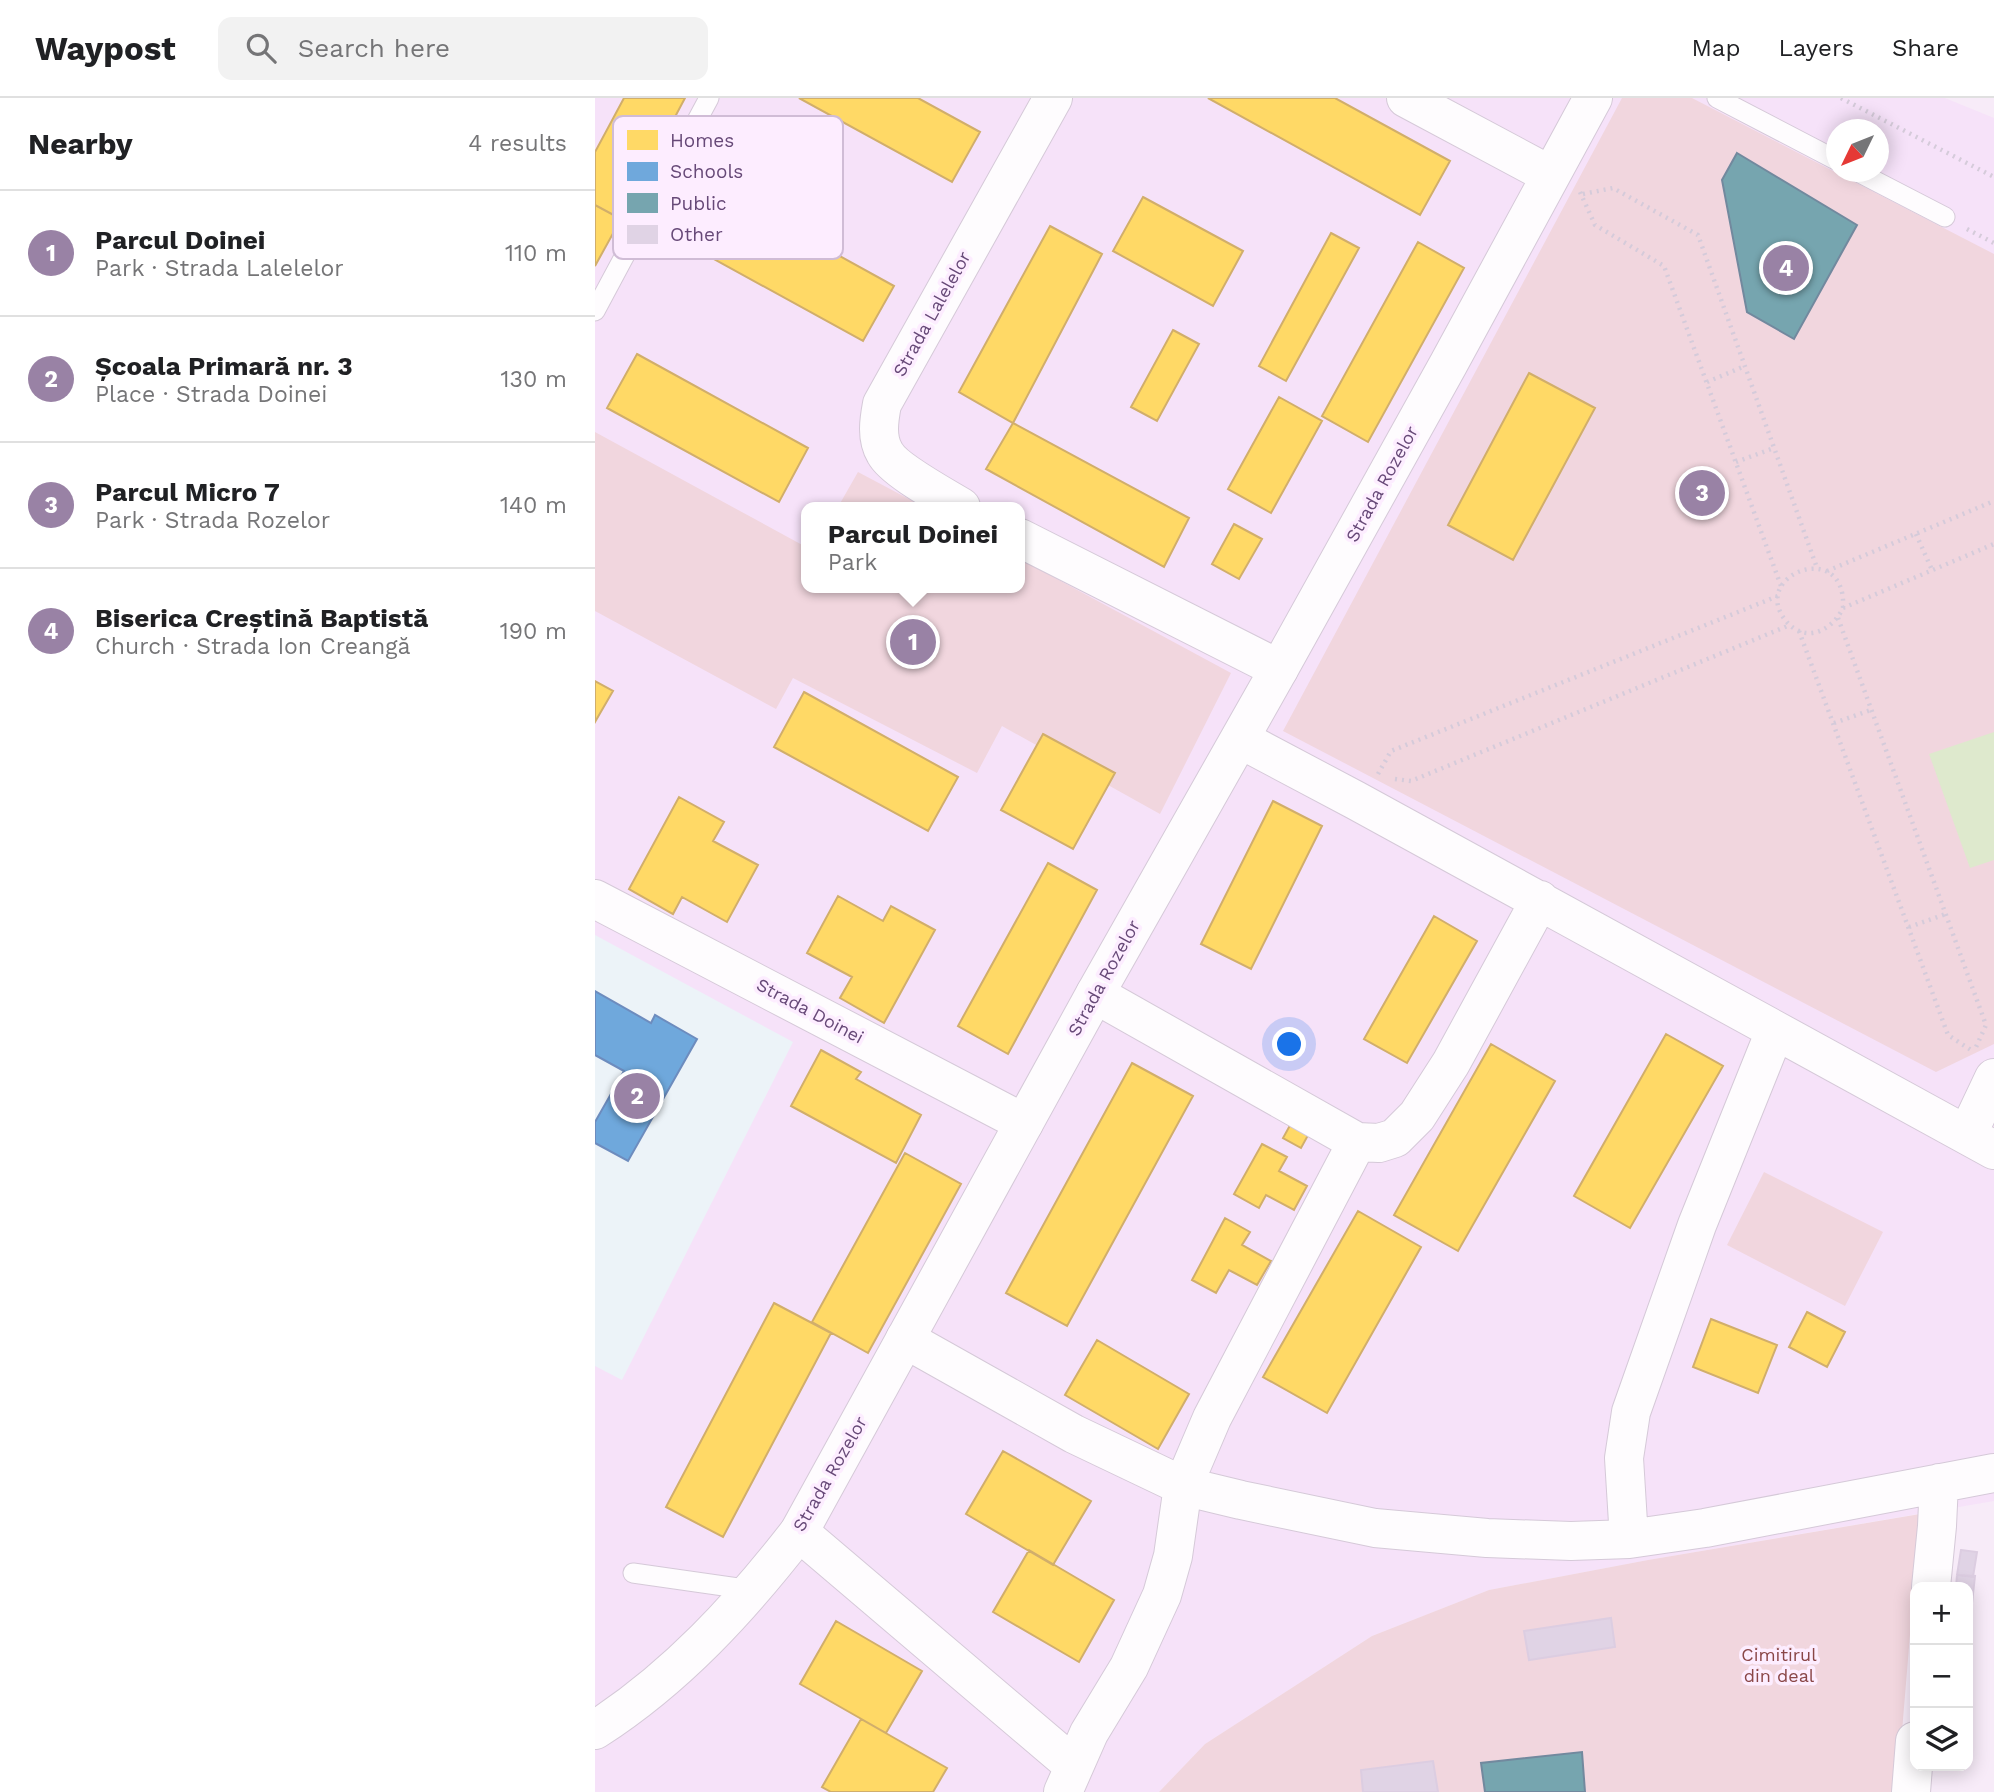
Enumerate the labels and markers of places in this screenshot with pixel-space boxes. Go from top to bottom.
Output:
pin: 4 [1763,242,1809,294]
pin: 3 [1679,467,1725,519]
pin: 1 [890,616,936,668]
pin: 2 [614,1070,660,1122]

